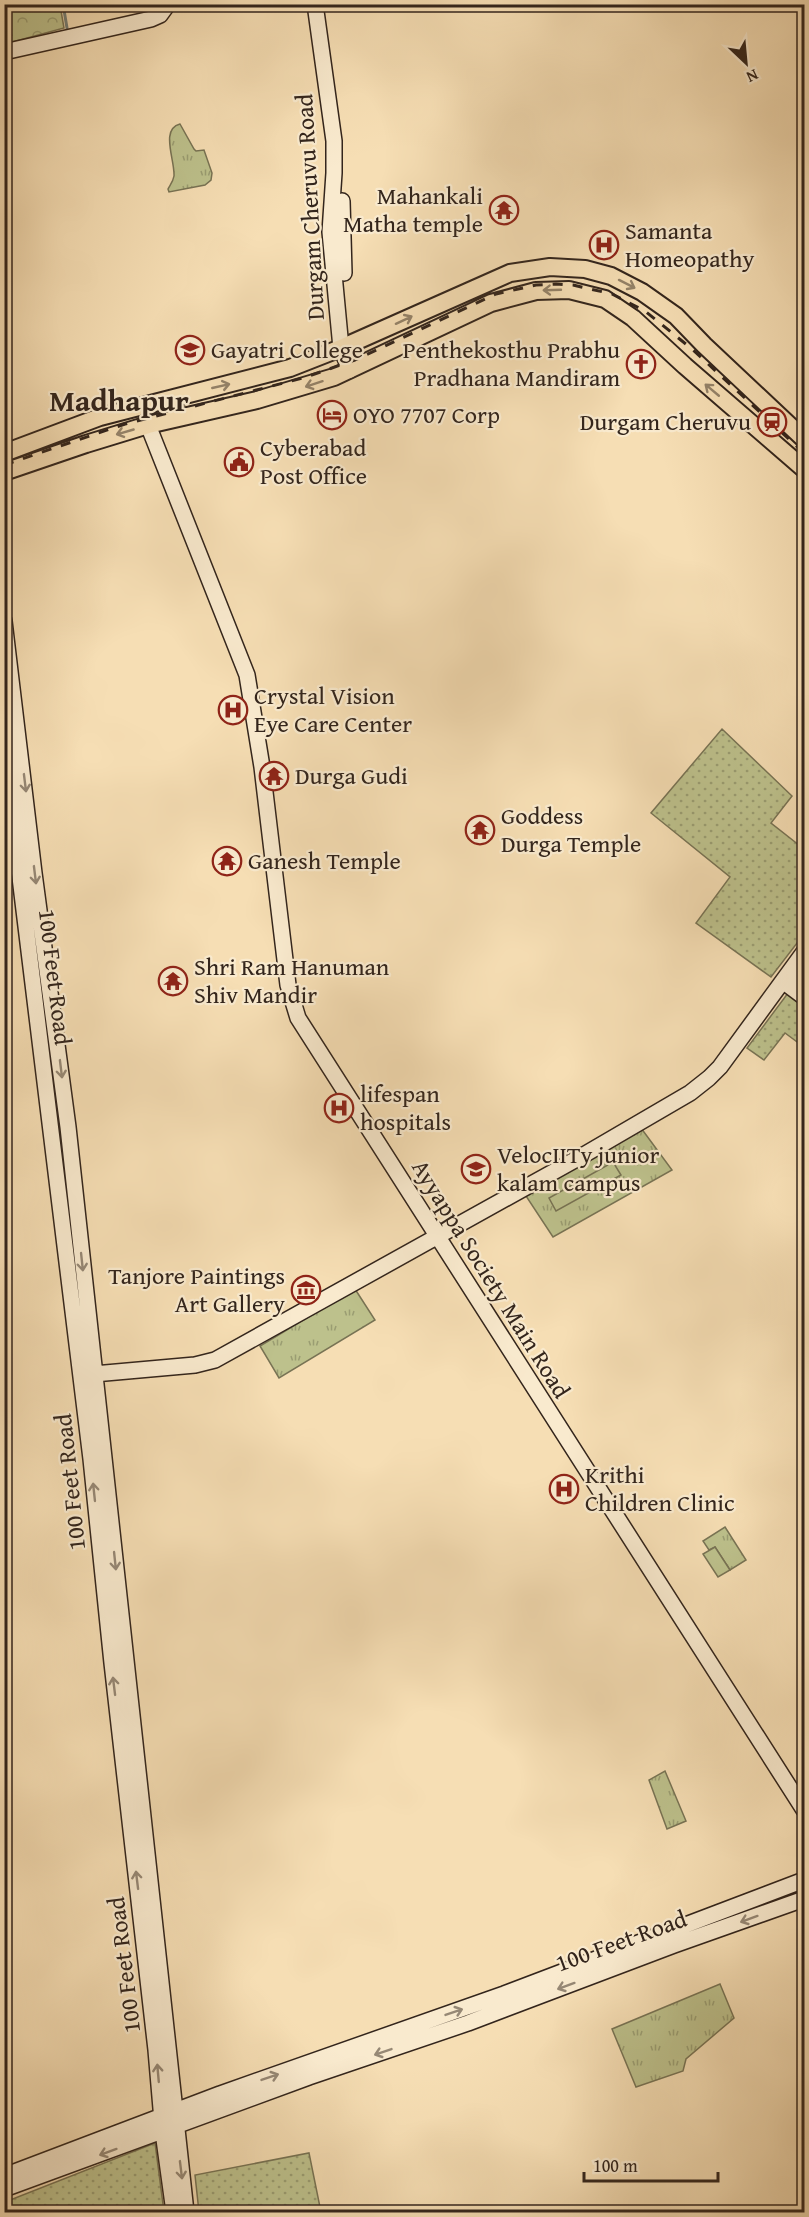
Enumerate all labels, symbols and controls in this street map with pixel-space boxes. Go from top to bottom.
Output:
north arrow [716,33,776,93]
text: N [742,63,763,90]
street label: Durgam Cheruvu Road [286,93,333,321]
place label: Mahankali Matha temple [343,178,483,241]
temple icon: Mahankali Matha temple [488,194,520,226]
place label: Samanta Homeopathy [625,213,755,276]
hospital icon: Samanta Homeopathy [588,229,620,261]
one-way arrow [618,278,636,290]
one-way arrow [543,285,563,296]
one-way arrow [394,314,412,326]
place label: Gayatri College [211,332,363,367]
place label: Penthekosthu Prabhu Pradhana Mandiram [403,332,620,395]
school or university icon: Gayatri College [174,334,206,366]
church icon: Penthekosthu Prabhu Pradhana Mandiram [625,348,657,380]
district label: Madhapur [49,378,189,422]
one-way arrow [305,379,324,390]
one-way arrow [210,380,230,391]
one-way arrow [704,383,720,396]
place label: OYO 7707 Corp [353,397,500,432]
hotel icon: OYO 7707 Corp [316,399,348,431]
place label: Durgam Cheruvu [580,404,751,439]
station icon: Durgam Cheruvu [756,406,788,438]
one-way arrow [116,427,135,438]
place label: Cyberabad Post Office [260,430,367,493]
public building icon: Cyberabad Post Office [223,446,255,478]
place label: Crystal Vision Eye Care Center [254,678,412,741]
hospital icon: Crystal Vision Eye Care Center [217,694,249,726]
place label: Durga Gudi [295,758,408,793]
temple icon: Durga Gudi [258,760,290,792]
one-way arrow [19,773,30,793]
place label: Goddess Durga Temple [501,798,641,861]
temple icon: Goddess Durga Temple [464,814,496,846]
place label: Ganesh Temple [248,843,401,878]
temple icon: Ganesh Temple [211,845,243,877]
one-way arrow [29,865,40,885]
street label: 100 Feet Road [30,907,81,1047]
place label: Shri Ram Hanuman Shiv Mandir [194,949,390,1012]
temple icon: Shri Ram Hanuman Shiv Mandir [157,965,189,997]
one-way arrow [56,1058,67,1078]
place label: lifespan hospitals [360,1076,451,1139]
hospital icon: lifespan hospitals [323,1092,355,1124]
place label: VelocIITy junior kalam campus [497,1137,660,1200]
street label: Ayyappa Society Main Road [403,1152,579,1405]
school or university icon: VelocIITy junior kalam campus [460,1153,492,1185]
one-way arrow [77,1252,88,1272]
place label: Tanjore Paintings Art Gallery [108,1258,285,1321]
museum icon: Tanjore Paintings Art Gallery [290,1274,322,1306]
street label: 100 Feet Road [45,1412,94,1552]
place label: Krithi Children Clinic [585,1457,735,1520]
hospital icon: Krithi Children Clinic [548,1473,580,1505]
one-way arrow [88,1482,99,1502]
one-way arrow [110,1550,121,1570]
one-way arrow [109,1676,120,1696]
one-way arrow [131,1870,142,1890]
street label: 100 Feet Road [98,1895,149,2035]
street label: 100 Feet Road [550,1901,691,1980]
one-way arrow [740,1914,759,1925]
one-way arrow [557,1981,576,1992]
one-way arrow [444,2005,463,2016]
one-way arrow [374,2047,393,2058]
one-way arrow [152,2064,163,2084]
one-way arrow [260,2070,279,2081]
scale bar [584,2145,718,2183]
one-way arrow [99,2147,118,2158]
text: 100 m [593,2152,638,2179]
one-way arrow [176,2159,187,2179]

